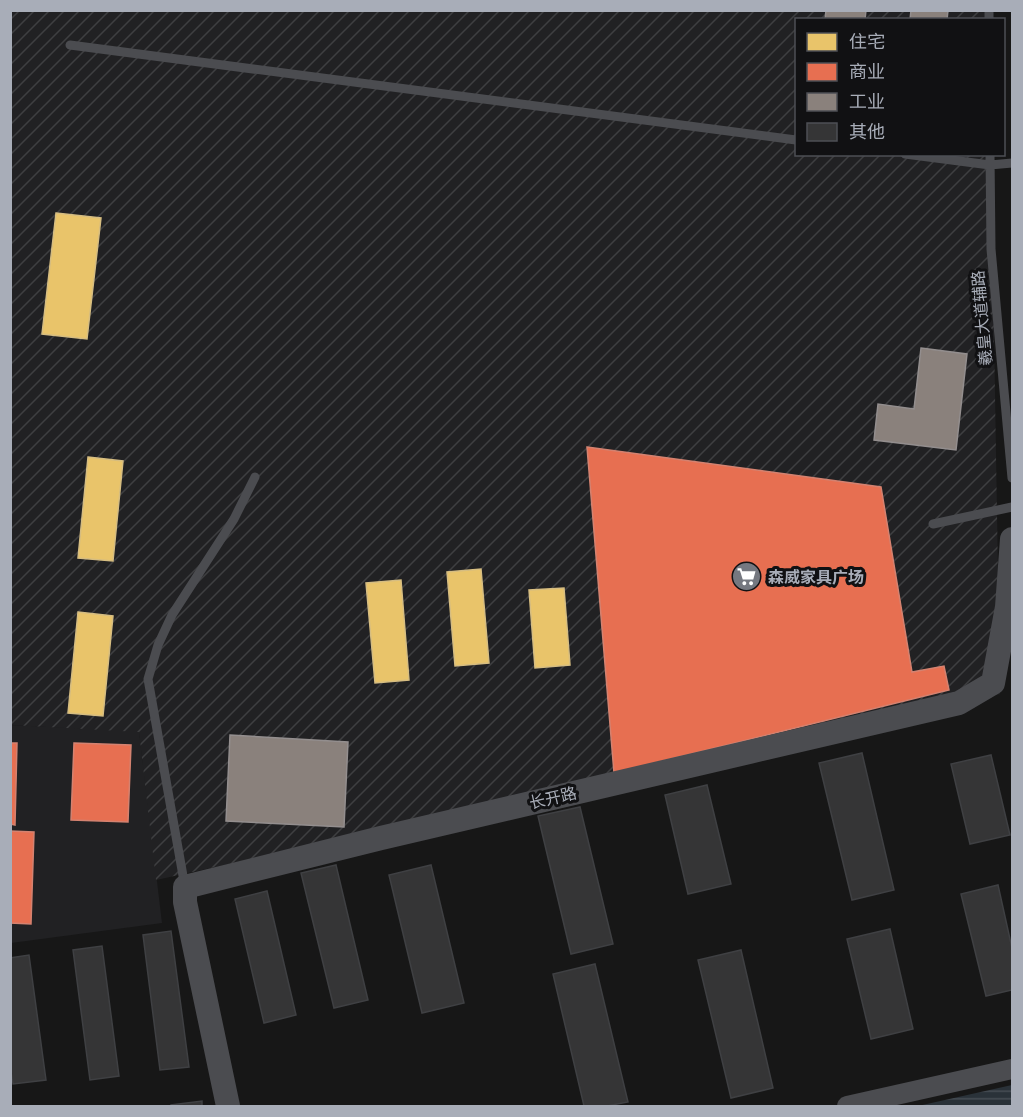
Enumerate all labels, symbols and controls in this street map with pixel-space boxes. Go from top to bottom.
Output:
legend [795,18,1005,156]
text: 住宅 [849,31,885,53]
text: 商业 [849,61,885,83]
text: 工业 [849,91,885,113]
text: 其他 [849,121,885,143]
street label: 羲皇大道辅路 [968,269,996,367]
supermarket icon: 森威家具广场 [731,561,763,593]
place label: 森威家具广场 [768,568,864,587]
street label: 长开路 [527,783,579,813]

